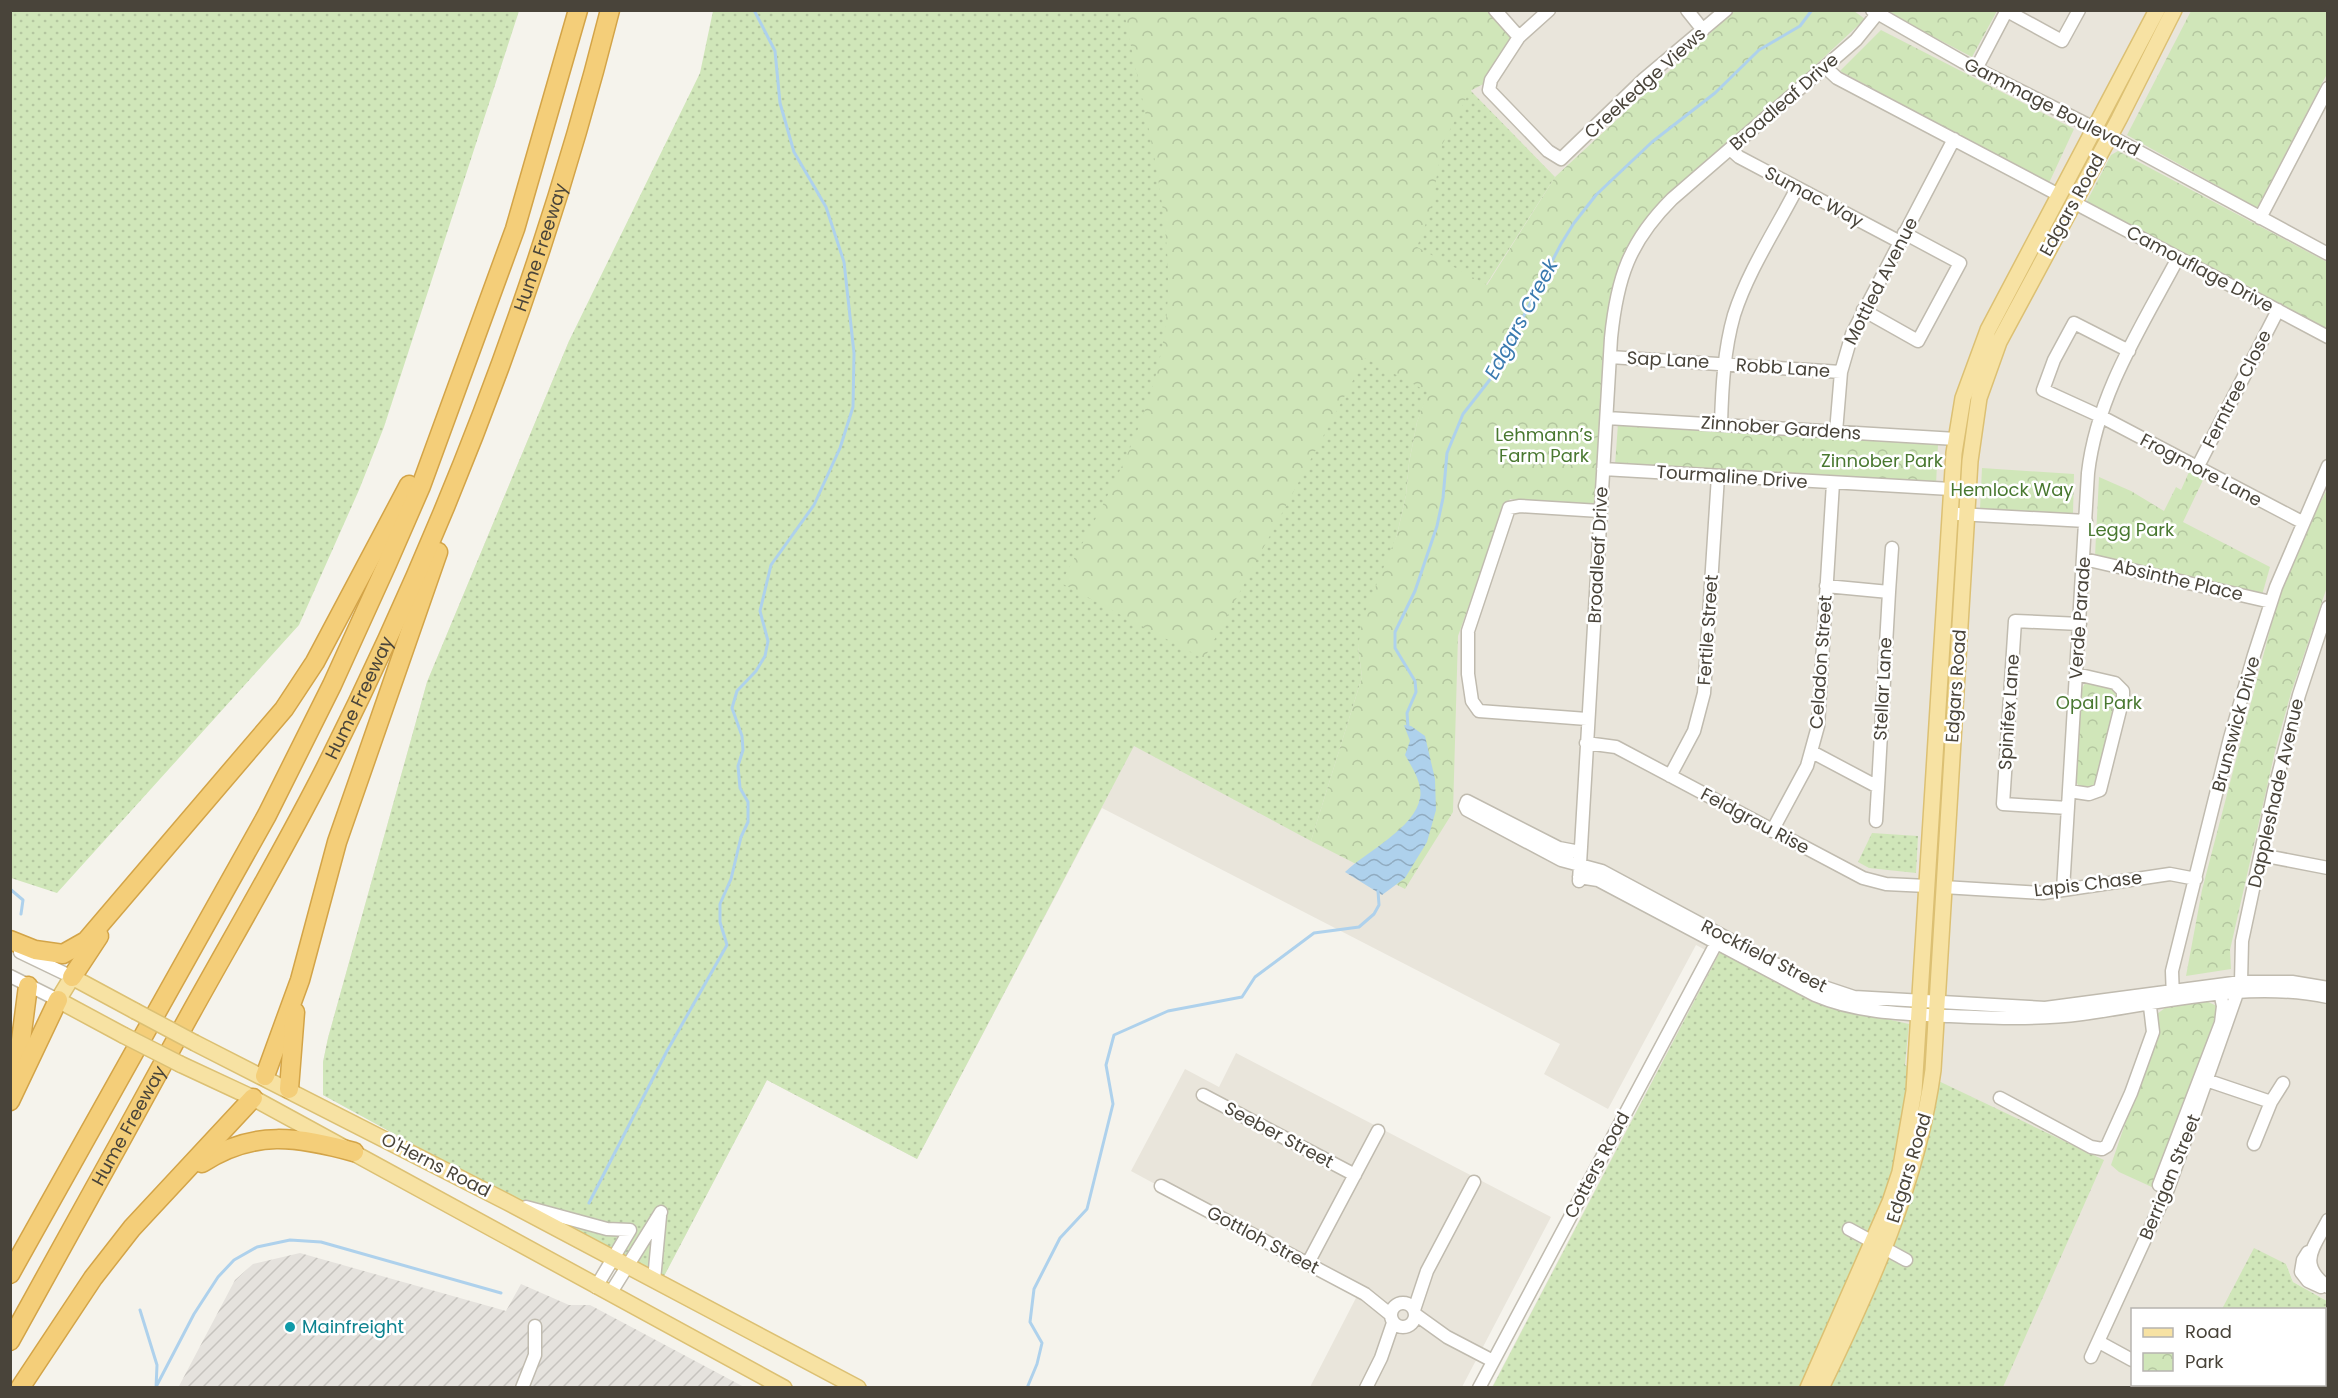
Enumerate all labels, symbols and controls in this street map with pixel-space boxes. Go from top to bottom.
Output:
street label: Creekedge Views [1578,21,1711,144]
street label: Broadleaf Drive [1724,47,1844,156]
street label: Gammage Boulevard [1960,51,2144,162]
street label: Edgars Road [2033,149,2110,260]
street label: Sumac Way [1761,160,1868,233]
street label: Hume Freeway [507,180,573,315]
street label: Mottled Avenue [1838,213,1924,349]
street label: Camouflage Drive [2122,219,2278,318]
water label: Edgars Creek [1477,252,1565,384]
street label: Ferntree Close [2196,326,2277,452]
street label: Sap Lane [1626,345,1710,374]
street label: Robb Lane [1735,352,1831,383]
street label: Zinnober Gardens [1700,409,1862,446]
park label: Lehmann’s Farm Park [1495,422,1593,468]
street label: Frogmore Lane [2136,427,2267,512]
park label: Zinnober Park [1821,448,1944,473]
street label: Tourmaline Drive [1656,459,1809,494]
park label: Hemlock Way [1951,477,2073,502]
street label: Broadleaf Drive [1581,486,1614,624]
park label: Legg Park [2088,517,2175,542]
street label: Absinthe Place [2111,552,2246,607]
street label: Verde Parade [2063,556,2096,680]
street label: Fertile Street [1691,574,1724,686]
street label: Celadon Street [1803,594,1838,730]
street label: Edgars Road [1939,628,1972,743]
street label: Hume Freeway [319,632,399,764]
street label: Stellar Lane [1867,637,1898,741]
street label: Spinifex Lane [1992,653,2025,771]
street label: Brunswick Drive [2205,653,2266,794]
park label: Opal Park [2056,690,2143,715]
street label: Dappleshade Avenue [2242,696,2309,890]
street label: Feldgrau Rise [1696,781,1814,860]
street label: Lapis Chase [2032,864,2144,903]
street label: Rockfield Street [1697,913,1832,998]
street label: Hume Freeway [85,1061,172,1190]
street label: Seeber Street [1220,1095,1338,1174]
street label: Cotters Road [1558,1107,1635,1222]
street label: Edgars Road [1880,1110,1937,1226]
street label: Berrigan Street [2133,1110,2206,1243]
street label: O'Herns Road [377,1126,495,1203]
street label: Gottloh Street [1203,1200,1324,1280]
legend [2131,1308,2326,1386]
place label: Mainfreight [302,1314,404,1339]
text: Road [2185,1319,2232,1344]
marker: Mainfreight [283,1320,297,1334]
text: Park [2185,1349,2224,1374]

